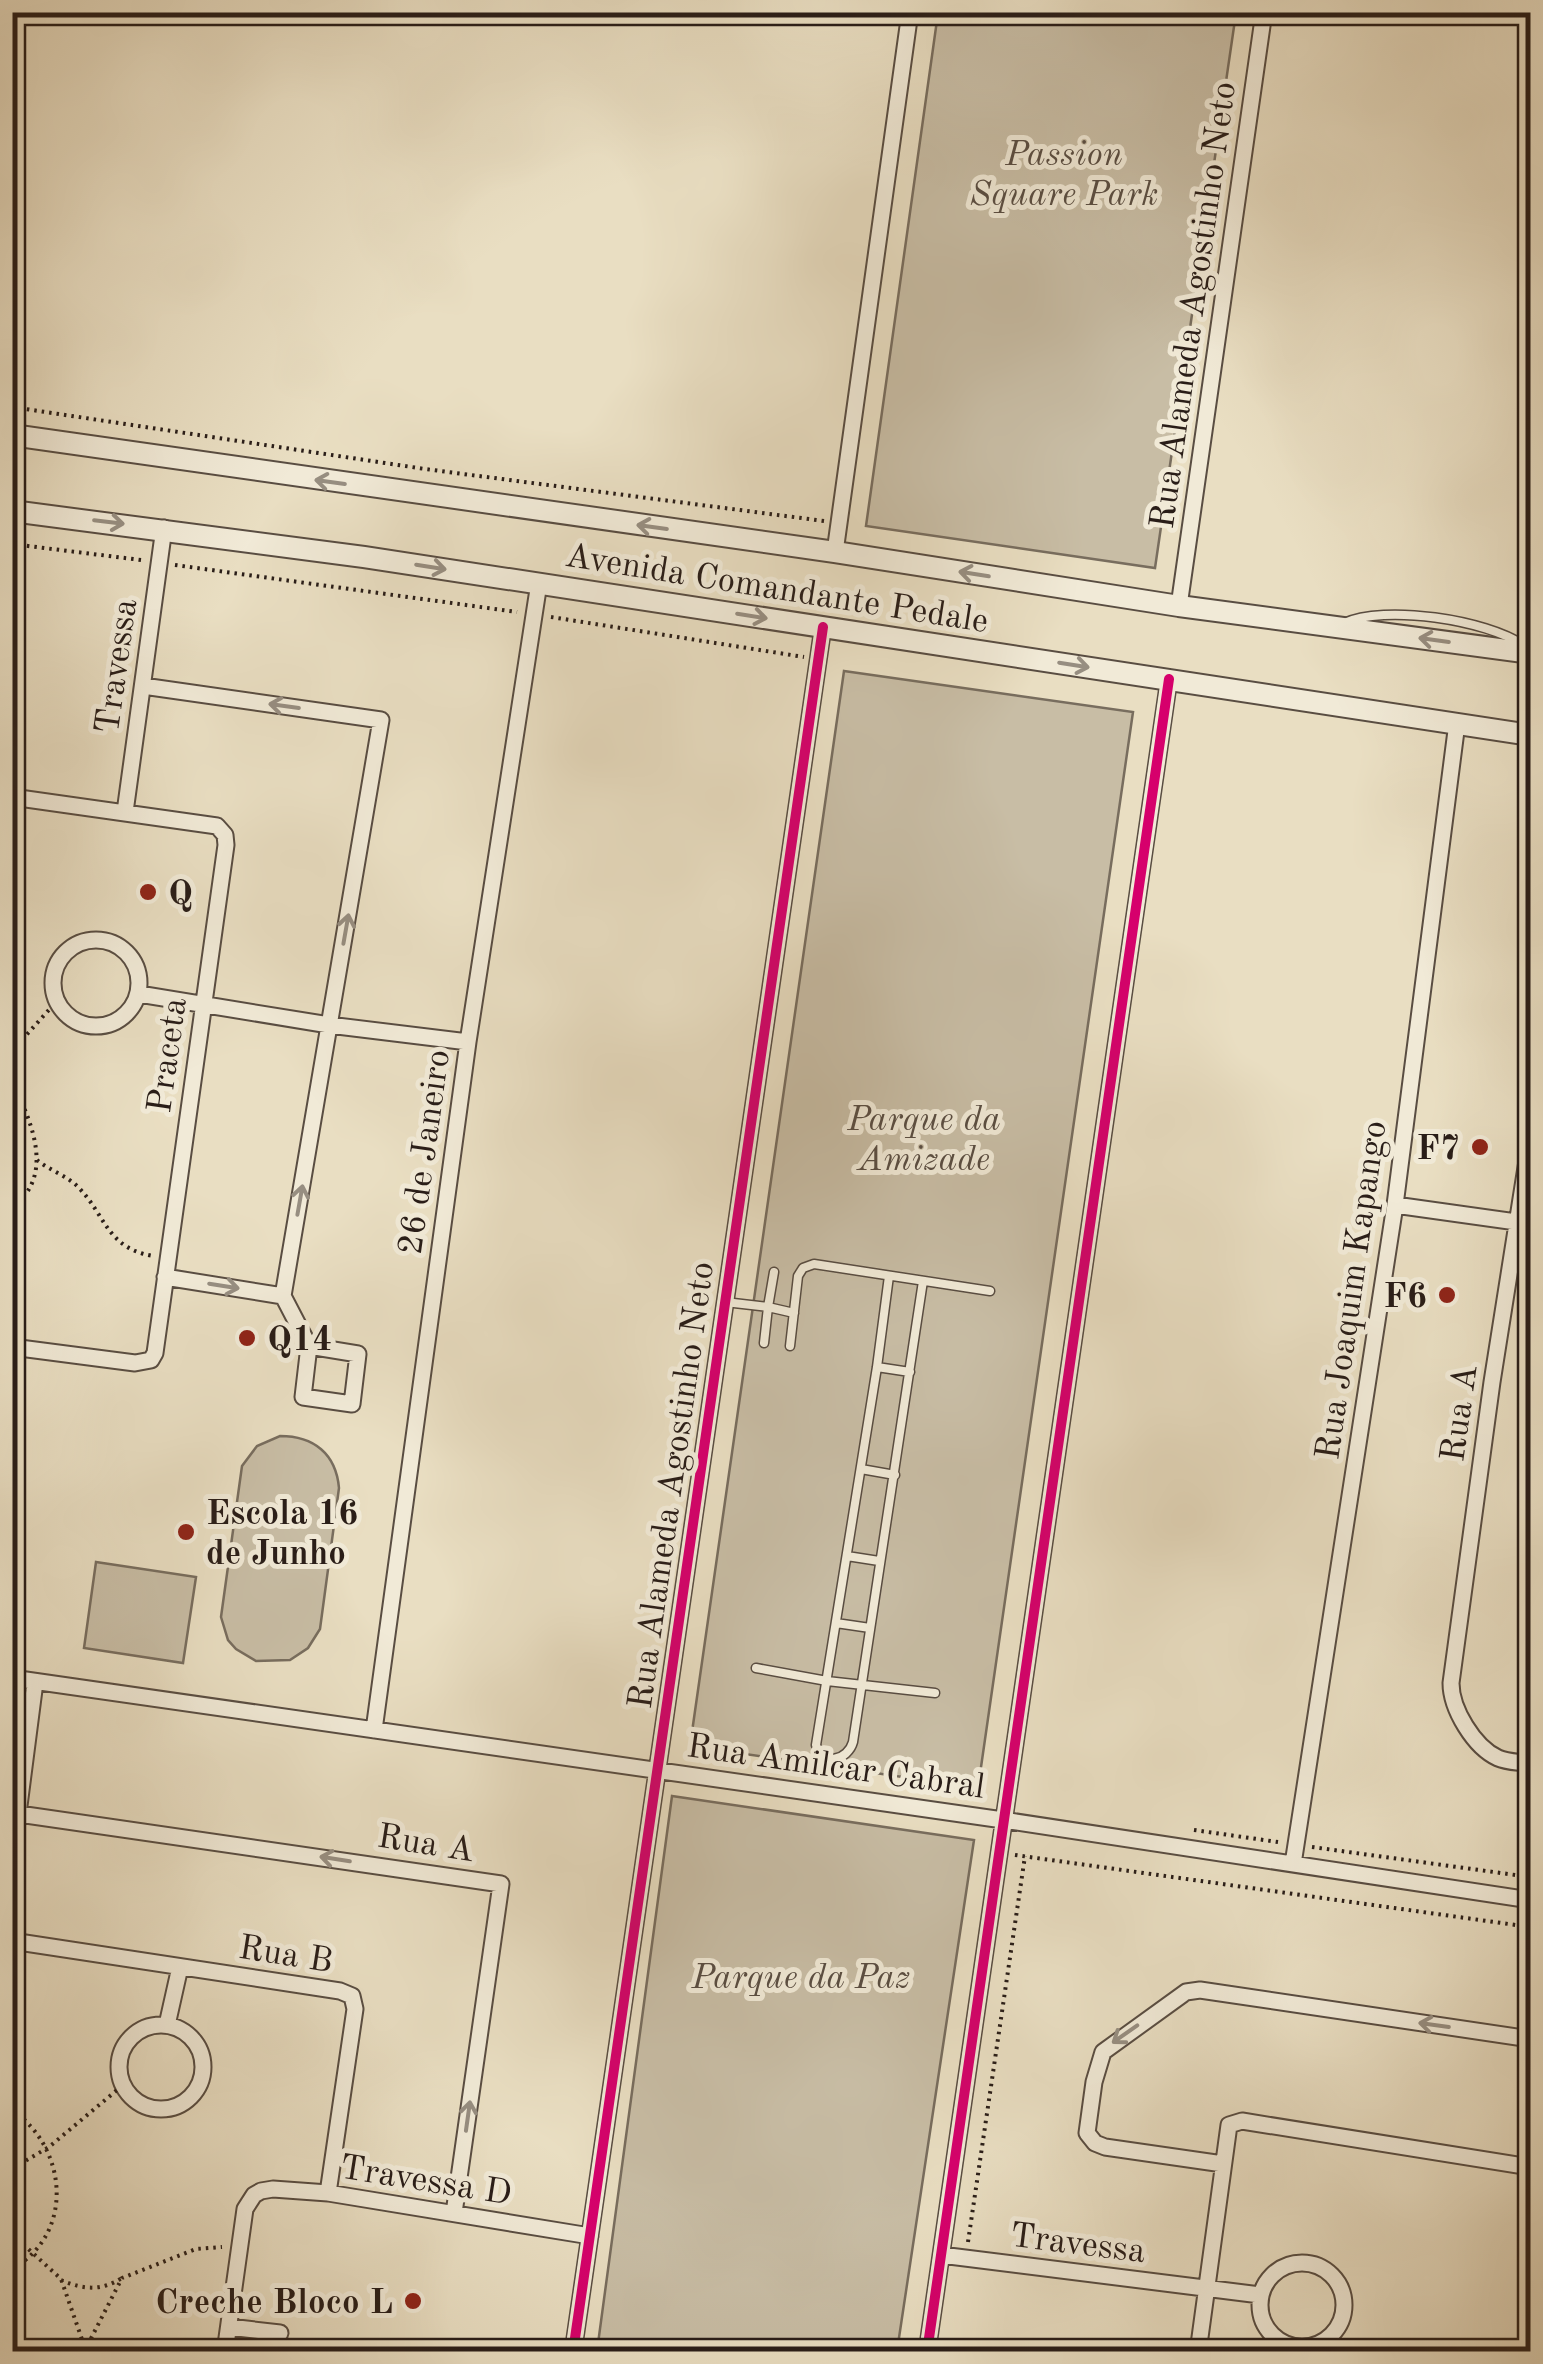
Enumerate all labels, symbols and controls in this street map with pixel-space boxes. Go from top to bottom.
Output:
street label: Rua Alameda Agostinho Neto [1146,79,1243,531]
park label: Passion Square Park [970,138,1158,213]
one-way arrow [315,472,347,490]
one-way arrow [93,513,125,532]
one-way arrow [636,517,669,535]
street label: Avenida Comandante Pedale [563,539,991,640]
one-way arrow [414,559,447,577]
one-way arrow [958,564,990,583]
street label: Travessa [91,596,144,736]
one-way arrow [736,608,768,626]
one-way arrow [1418,630,1451,648]
one-way arrow [1057,656,1089,674]
one-way arrow [269,697,301,715]
place label: Q [168,877,193,912]
marker: Q [137,881,159,903]
one-way arrow [337,913,355,946]
street label: Praceta [143,995,194,1115]
street label: 26 de Janeiro [394,1047,457,1257]
park label: Parque da Amizade [846,1103,1001,1178]
street label: Rua Joaquim Kapango [1311,1119,1394,1462]
place label: F7 [1416,1132,1460,1167]
marker: F7 [1469,1136,1491,1158]
one-way arrow [291,1184,310,1217]
street label: Rua Alameda Agostinho Neto [624,1259,721,1711]
one-way arrow [207,1277,240,1296]
place label: F6 [1383,1280,1427,1315]
marker: F6 [1436,1284,1458,1306]
place label: Q14 [267,1323,333,1358]
marker: Q14 [236,1327,258,1349]
street label: Rua A [1436,1363,1485,1464]
place label: Escola 16 de Junho [206,1497,358,1572]
marker: Escola 16 de Junho [175,1521,197,1543]
street label: Rua Amilcar Cabral [684,1729,987,1806]
street label: Rua A [375,1820,477,1869]
one-way arrow [320,1849,352,1868]
street label: Rua B [236,1931,335,1980]
park label: Parque da Paz [691,1961,910,1996]
one-way arrow [1418,2015,1451,2033]
one-way arrow [1112,2023,1140,2044]
one-way arrow [459,2101,477,2133]
street label: Travessa D [337,2151,514,2212]
street label: Travessa [1008,2219,1147,2270]
place label: Creche Bloco L [155,2286,393,2321]
marker: Creche Bloco L [402,2290,424,2312]

